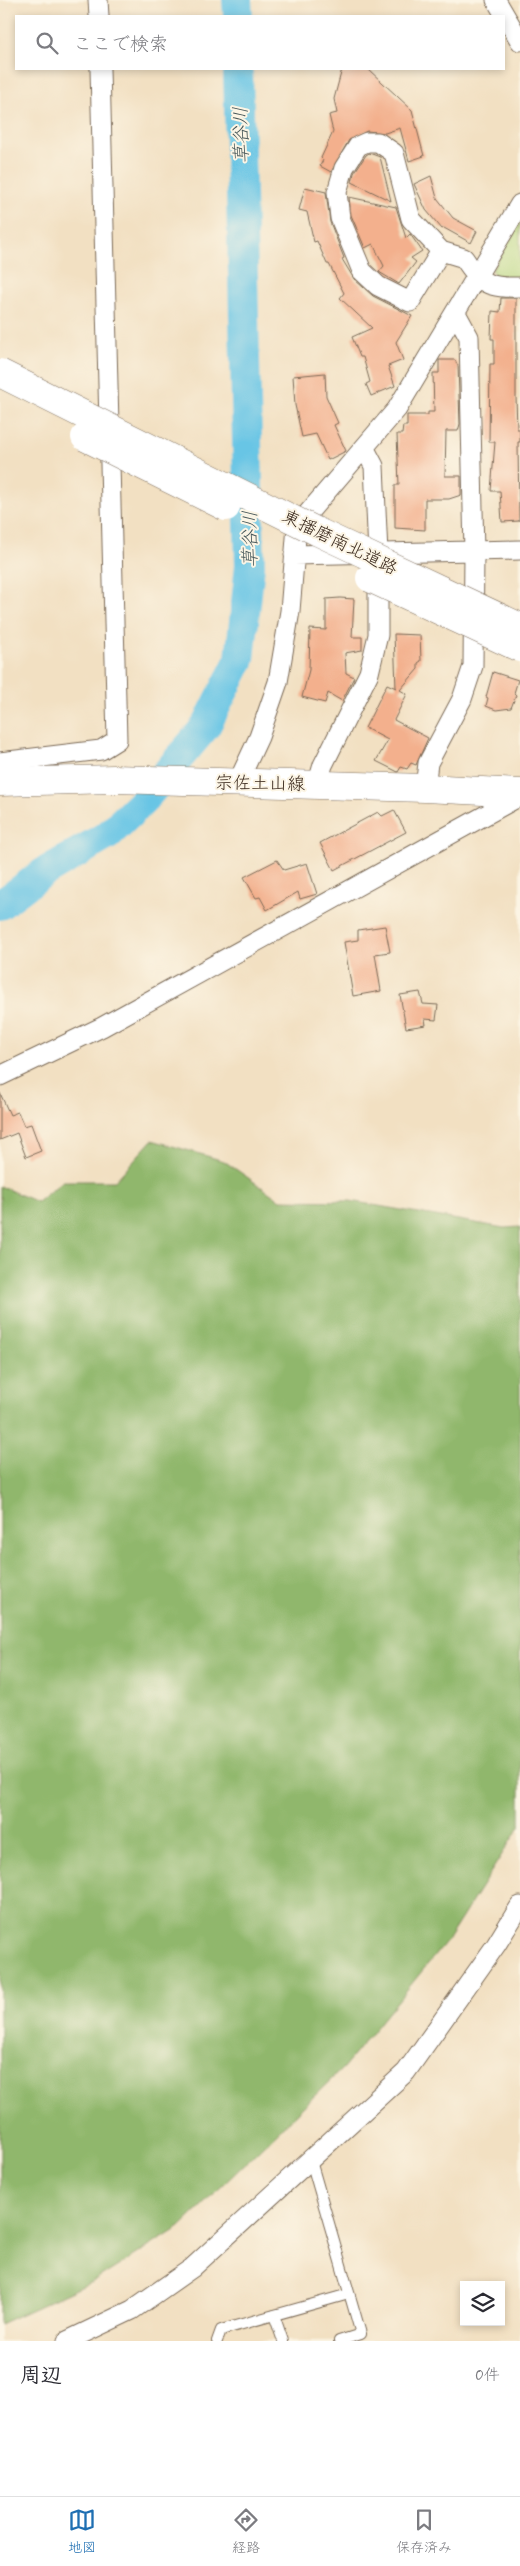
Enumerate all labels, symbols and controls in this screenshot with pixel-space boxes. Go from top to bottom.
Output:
search box [15,15,505,70]
icon: search [33,29,61,57]
text: ここで検索 [73,32,168,57]
water label: 草谷川 [229,106,254,164]
street label: 東播磨南北道路 [278,504,401,581]
water label: 草谷川 [238,510,263,568]
street label: 宗佐土山線 [215,771,305,797]
map controls [460,2281,505,2326]
button: layers [460,2281,505,2326]
text: 周辺 [20,2362,62,2390]
text: 0件 [475,2365,500,2386]
tab: 地図 [68,2506,96,2557]
tab: 経路 [232,2506,260,2557]
tab: 保存済み [396,2506,452,2557]

